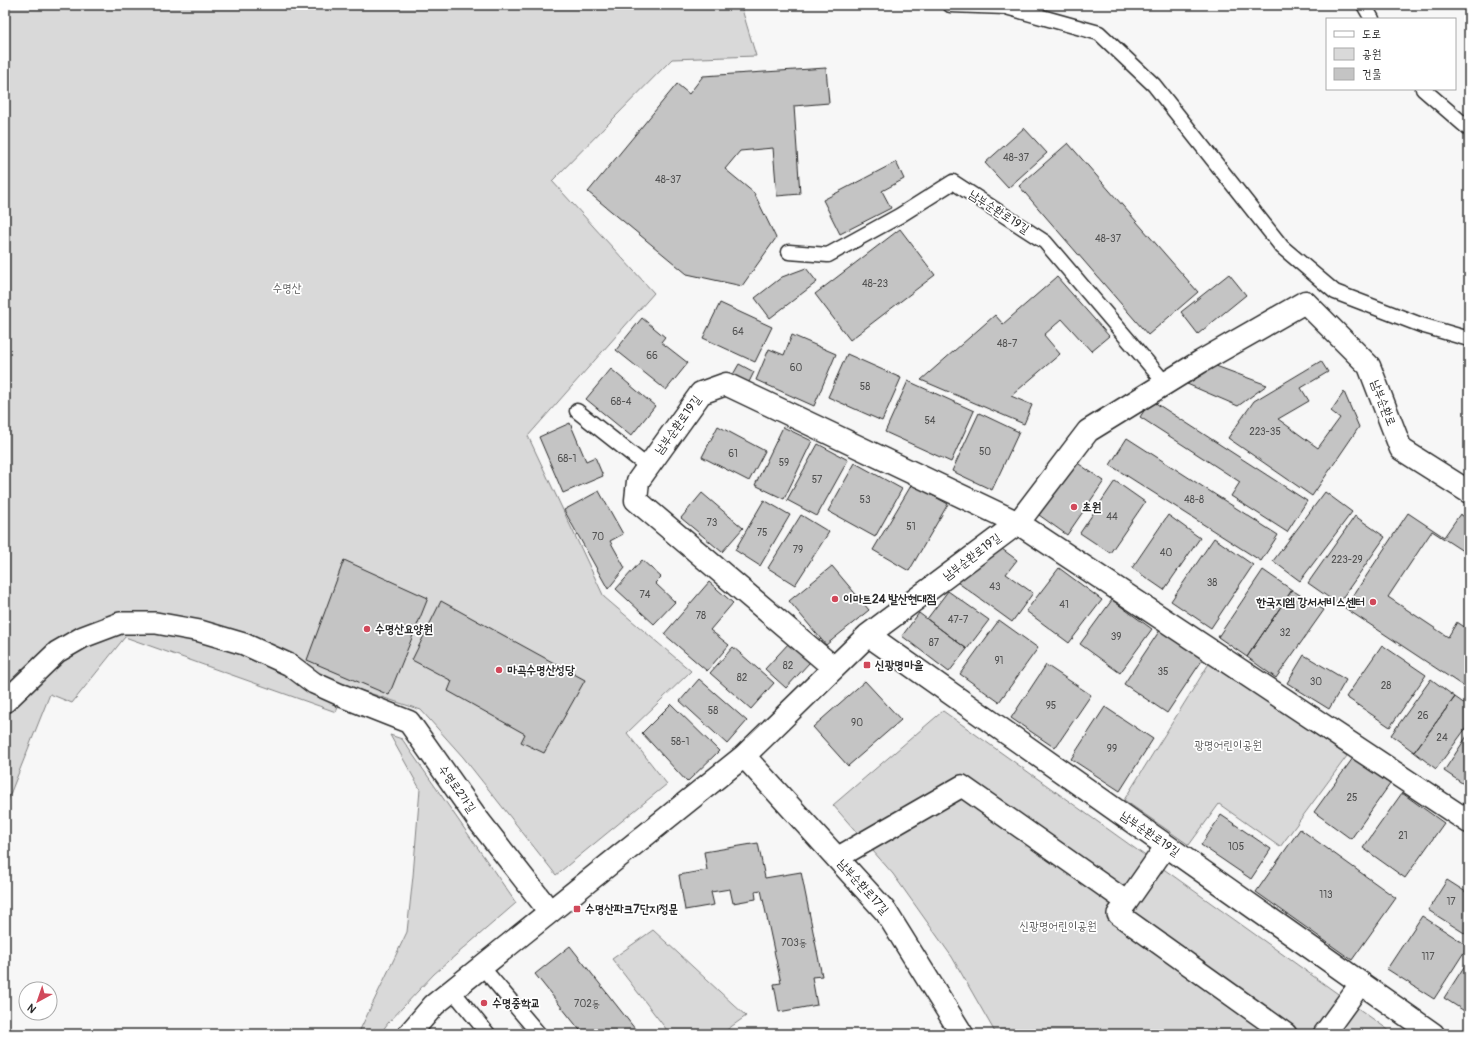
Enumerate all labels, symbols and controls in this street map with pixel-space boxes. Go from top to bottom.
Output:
legend [1326,18,1456,90]
text: 도로 [1362,27,1381,42]
text: 공원 [1362,47,1381,62]
text: 건물 [1362,67,1382,82]
house number: 48-37 [1003,152,1030,164]
house number: 48-37 [655,174,682,186]
street label: 남부순환로19길 [966,187,1032,237]
house number: 48-37 [1095,233,1122,245]
house number: 48-23 [862,278,888,290]
park label: 수명산 [273,281,302,296]
house number: 64 [732,326,744,338]
house number: 48-7 [997,338,1018,350]
house number: 66 [646,350,658,362]
house number: 60 [790,362,802,374]
street label: 남부순환로 [1367,378,1399,428]
house number: 58 [860,381,870,393]
street label: 남부순환로19길 [652,392,704,457]
house number: 68-4 [611,396,632,408]
house number: 54 [924,415,936,427]
house number: 223-35 [1249,426,1281,438]
house number: 50 [979,446,991,458]
house number: 61 [728,448,738,460]
house number: 68-1 [557,453,577,465]
house number: 59 [779,457,789,469]
house number: 57 [812,474,823,486]
house number: 53 [860,494,871,506]
house number: 48-8 [1184,494,1204,506]
place label: 초원 [1082,500,1102,515]
marker: 초원 [1069,502,1079,512]
house number: 44 [1106,511,1118,523]
house number: 73 [707,517,718,529]
house number: 51 [906,521,916,533]
house number: 75 [757,527,767,539]
street label: 남부순환로19길 [940,530,1004,584]
house number: 70 [592,531,604,543]
house number: 79 [793,544,803,556]
house number: 40 [1160,547,1172,559]
house number: 223-29 [1331,554,1363,566]
house number: 38 [1207,577,1217,589]
house number: 43 [989,581,1001,593]
house number: 74 [639,589,651,601]
place label: 이마트24 발산현대점 [843,592,937,607]
marker: 이마트24 발산현대점 [830,594,840,604]
place label: 한국지엠 강서서비스센터 [1255,595,1365,610]
marker: 한국지엠 강서서비스센터 [1368,597,1378,607]
house number: 41 [1059,599,1069,611]
house number: 78 [696,610,706,622]
house number: 47-7 [948,614,969,626]
place label: 수명산요양원 [375,622,433,637]
marker: 수명산요양원 [362,624,372,634]
house number: 32 [1279,627,1291,639]
house number: 39 [1111,631,1121,643]
house number: 87 [929,637,940,649]
house number: 91 [994,655,1004,667]
place label: 신광명마을 [875,658,924,673]
house number: 82 [783,660,794,672]
marker: 신광명마을 [862,660,872,670]
place label: 마곡수명산성당 [507,663,575,678]
marker: 마곡수명산성당 [494,665,504,675]
house number: 35 [1158,666,1169,678]
house number: 82 [737,672,748,684]
house number: 30 [1310,676,1322,688]
house number: 28 [1381,680,1391,692]
house number: 95 [1046,700,1056,712]
house number: 58 [708,705,718,717]
house number: 26 [1417,710,1429,722]
house number: 90 [851,717,863,729]
house number: 24 [1436,732,1448,744]
house number: 58-1 [671,736,689,748]
park label: 광명어린이공원 [1194,738,1262,753]
house number: 99 [1107,743,1117,755]
street label: 수명로2가길 [435,762,479,816]
house number: 25 [1346,792,1358,804]
street label: 남부순환로19길 [1118,808,1183,860]
house number: 21 [1398,830,1408,842]
house number: 105 [1228,841,1244,853]
street label: 남부순환로17길 [834,856,892,918]
house number: 113 [1319,889,1333,901]
house number: 17 [1446,896,1456,908]
place label: 수명산파크7단지정문 [585,902,679,917]
marker: 수명산파크7단지정문 [572,904,582,914]
park label: 신광명어린이공원 [1019,919,1097,934]
house number: 703동 [781,937,807,949]
house number: 117 [1421,951,1435,963]
north arrow [18,981,58,1021]
place label: 수명중학교 [492,996,540,1011]
marker: 수명중학교 [479,998,489,1008]
house number: 702동 [574,998,600,1010]
text: N [24,1001,39,1016]

